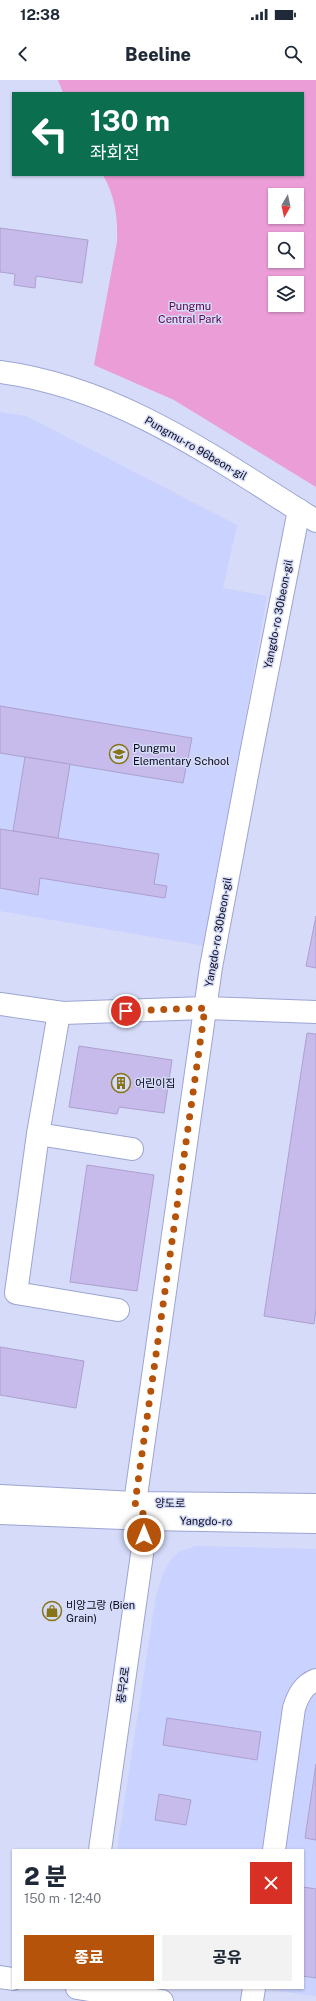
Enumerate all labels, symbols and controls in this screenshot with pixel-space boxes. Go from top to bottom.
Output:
text: 12:38 [20,6,60,23]
icon: back [12,43,34,65]
icon: search [282,43,304,65]
text: Beeline [125,44,191,65]
text: 130 m [90,104,170,137]
icon: left [24,108,76,160]
text: 좌회전 [90,142,140,163]
north arrow [268,188,304,224]
map controls [268,188,304,312]
button: search [268,232,304,268]
button: layers [268,276,304,312]
park label: Pungmu Central Park [158,300,222,325]
street label: Pungmu-ro 96beon-gil [143,414,249,482]
street label: Yangdo-ro 30beon-gil [262,558,294,670]
place label: Pungmu Elementary School [133,742,230,767]
school or university icon: Pungmu Elementary School [108,743,130,765]
street label: Yangdo-ro 30beon-gil [202,876,234,988]
pin [109,994,143,1028]
icon: arrive [115,1000,137,1022]
building icon: 어린이집 [110,1072,132,1094]
place label: 어린이집 [135,1077,175,1089]
street label: 양도로 [155,1497,185,1509]
position arrow [123,1514,165,1556]
street label: Yangdo-ro [180,1515,232,1527]
place label: 비앙그랑 (Bien Grain) [66,1599,135,1624]
shop icon: 비앙그랑 (Bien Grain) [41,1600,63,1622]
street label: 풍무2로 [114,1666,132,1704]
text: 2 분 [24,1862,67,1890]
button: close [250,1862,292,1904]
text: 150 m · 12:40 [24,1891,101,1906]
button: 종료 [24,1935,154,1981]
button: 공유 [162,1935,292,1981]

